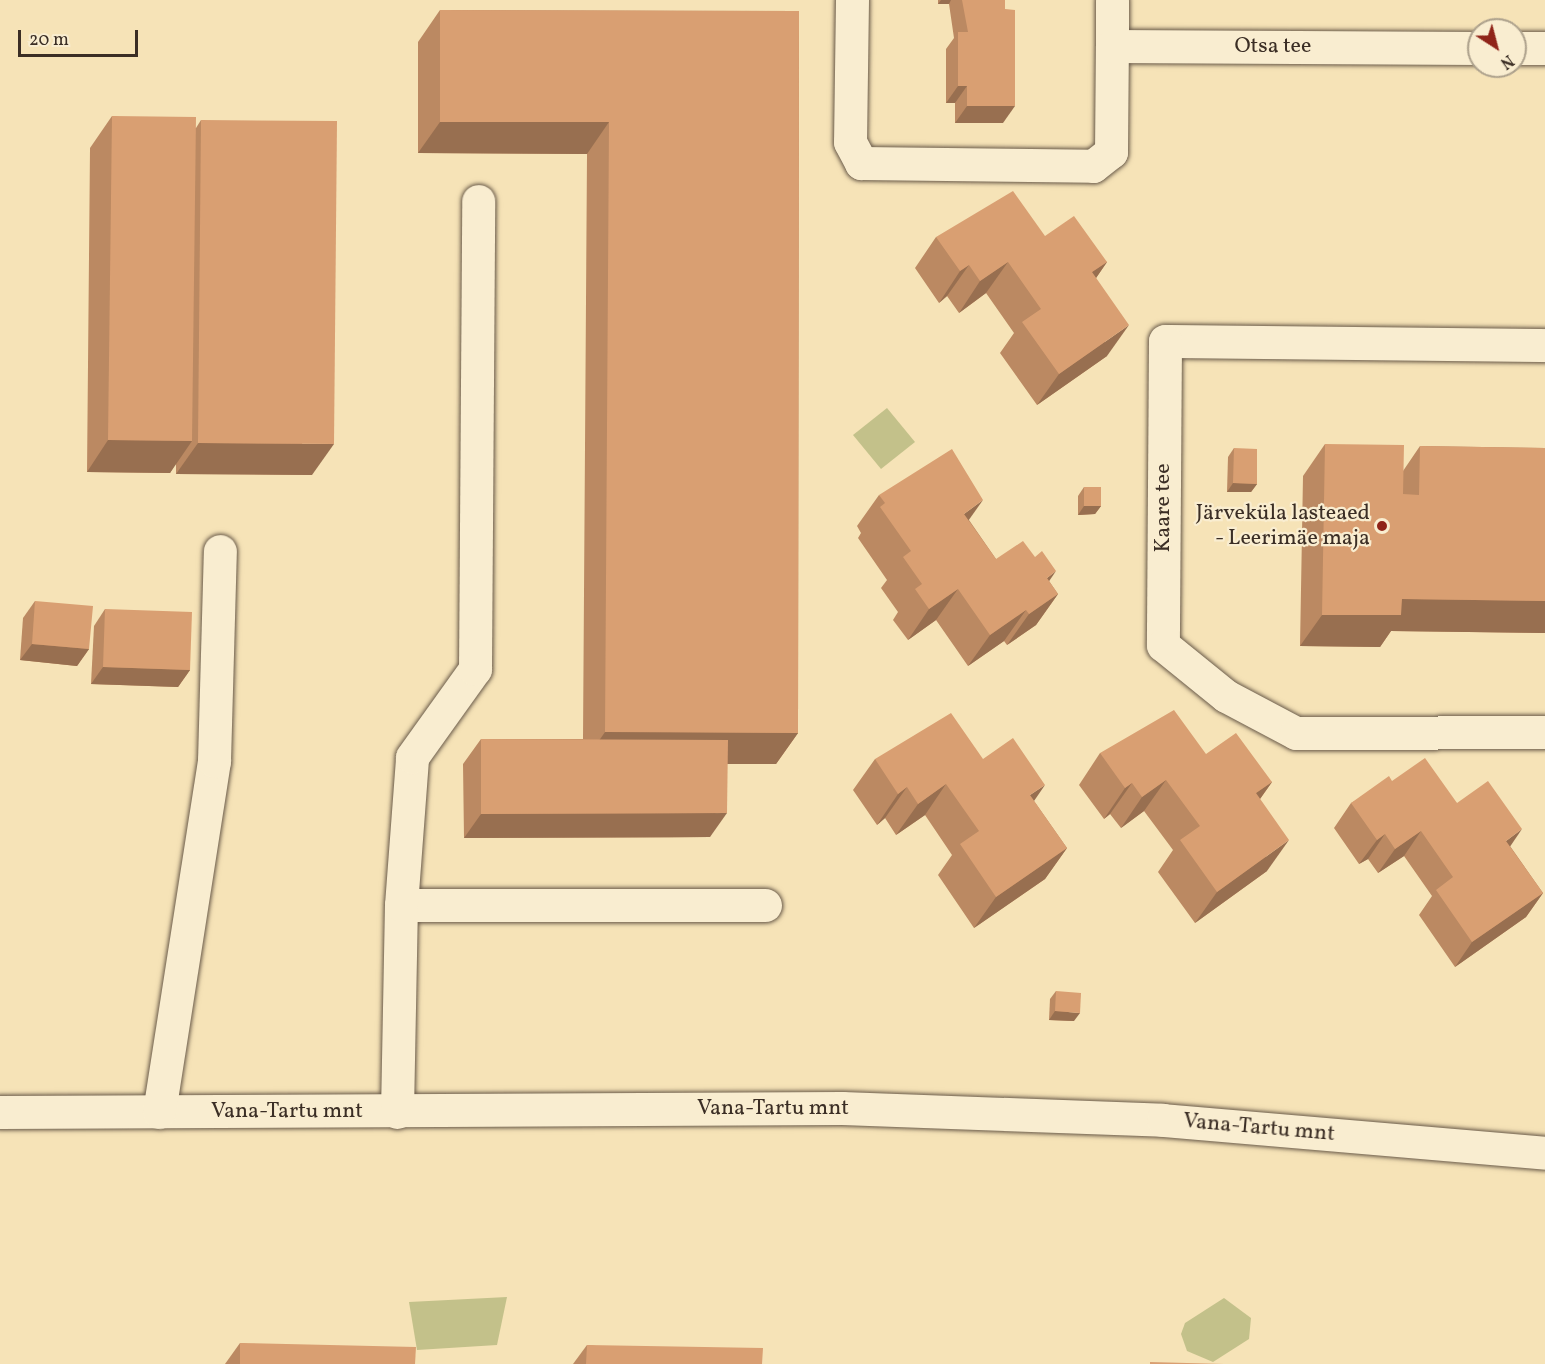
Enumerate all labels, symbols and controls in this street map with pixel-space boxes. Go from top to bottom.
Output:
scale bar [21,18,141,56]
north arrow [1467,18,1527,78]
text: 20 m [29,28,69,53]
street label: Otsa tee [1235,34,1311,60]
text: N [1495,49,1518,73]
street label: Kaare tee [1151,463,1177,553]
place label: Järveküla lasteaed - Leerimäe maja [1196,500,1370,552]
marker: Järveküla lasteaed - Leerimäe maja [1375,519,1389,533]
street label: Vana-Tartu mnt [697,1096,849,1122]
street label: Vana-Tartu mnt [211,1099,363,1125]
street label: Vana-Tartu mnt [1182,1108,1336,1148]

